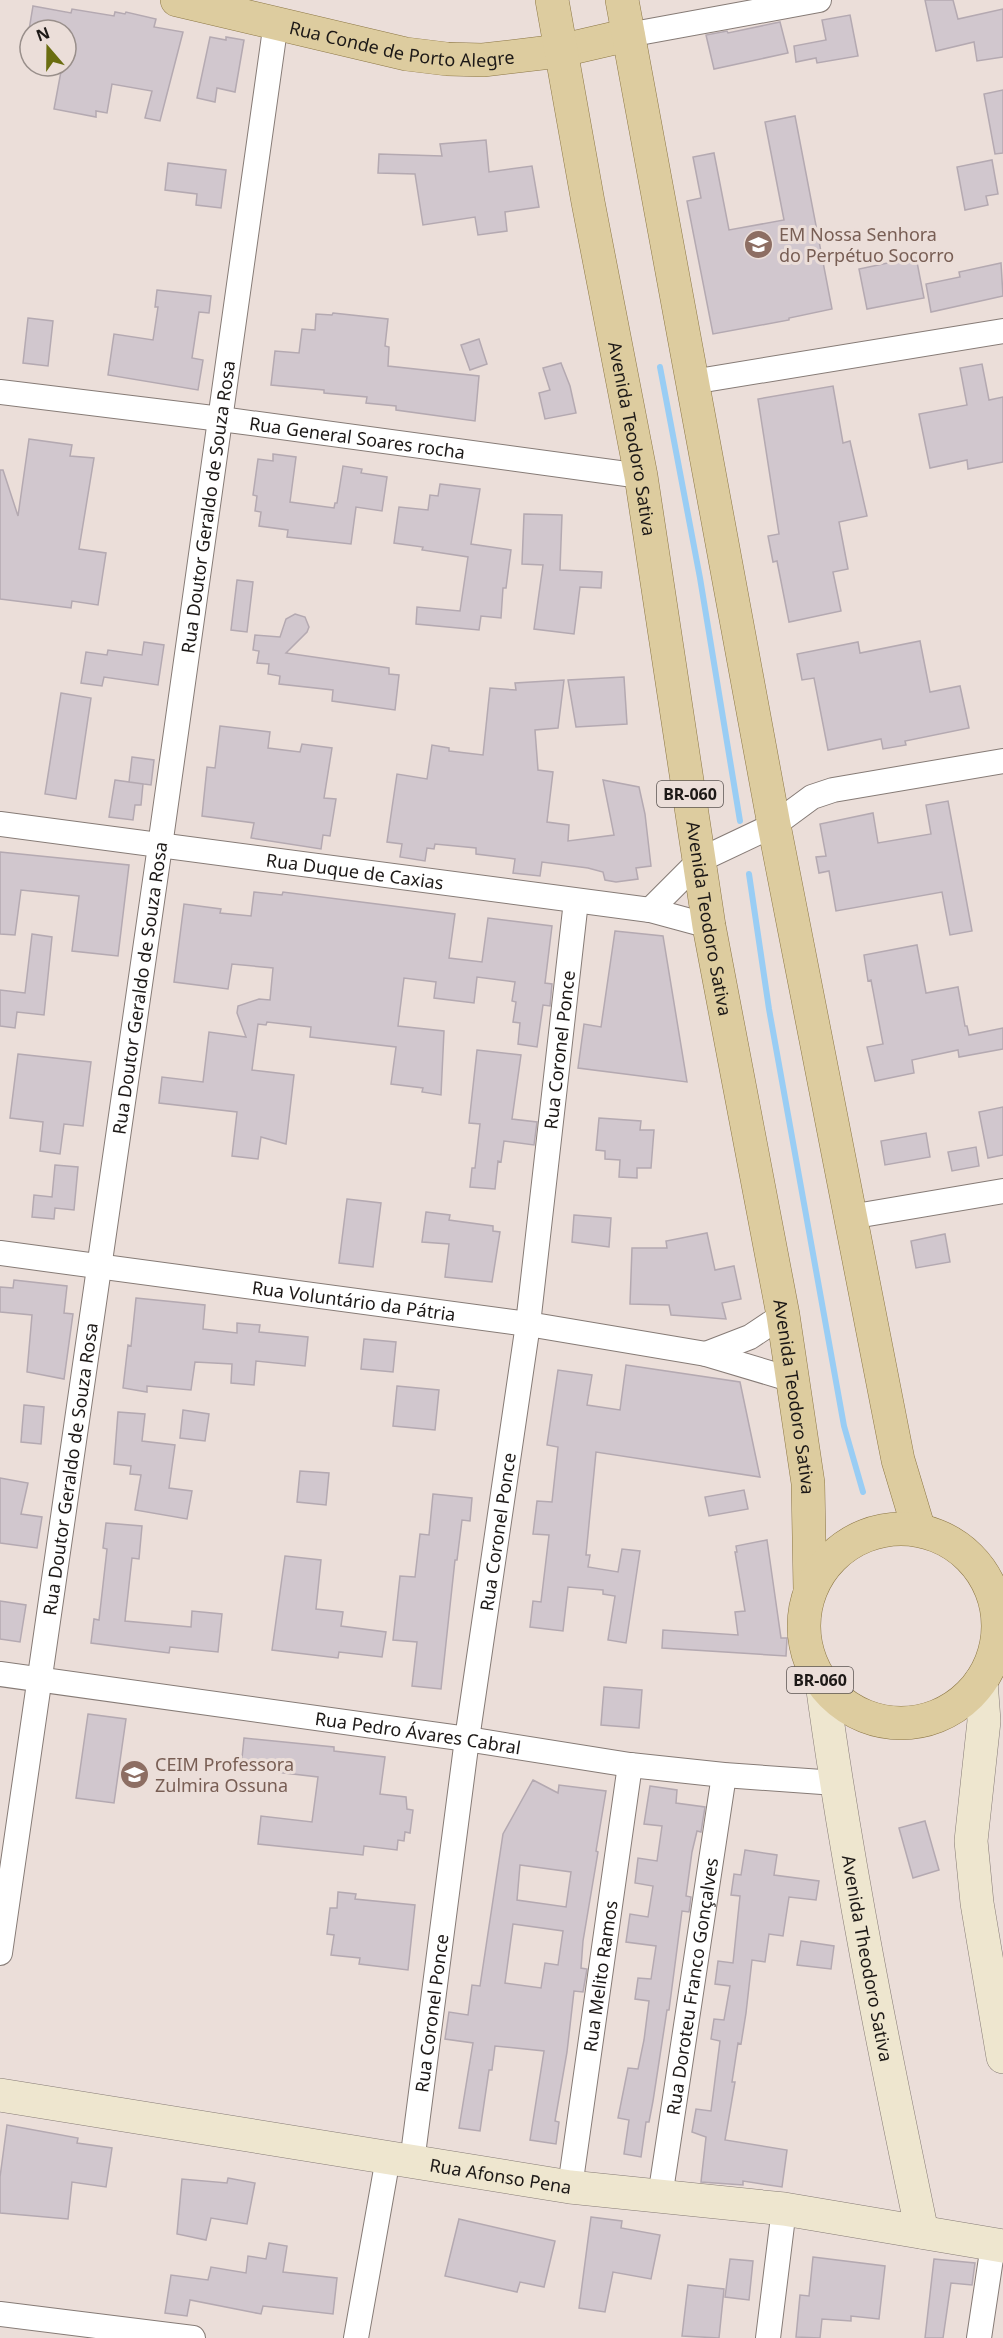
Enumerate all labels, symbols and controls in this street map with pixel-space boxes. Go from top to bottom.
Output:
street label: Rua Conde de Porto Alegre [287,15,516,72]
north arrow [18,18,78,78]
text: N [33,21,53,46]
place label: EM Nossa Senhora do Perpétuo Socorro [779,222,954,267]
school or university icon: EM Nossa Senhora do Perpétuo Socorro [742,228,774,260]
street label: Avenida Teodoro Sativa [603,339,662,538]
street label: Rua Doutor Geraldo de Souza Rosa [175,359,240,655]
street label: Rua General Soares rocha [248,411,466,464]
road number: BR-060 [657,781,723,807]
street label: Avenida Teodoro Sativa [681,819,738,1018]
street label: Rua Doutor Geraldo de Souza Rosa [106,840,172,1136]
street label: Rua Duque de Caxias [265,847,445,895]
street label: Rua Coronel Ponce [538,969,580,1130]
street label: Rua Voluntário da Pátria [251,1275,457,1326]
street label: Avenida Teodoro Sativa [768,1297,820,1495]
street label: Rua Doutor Geraldo de Souza Rosa [37,1321,103,1617]
street label: Rua Coronel Ponce [474,1451,521,1613]
road number: BR-060 [787,1667,853,1693]
street label: Rua Pedro Ávares Cabral [313,1706,523,1759]
place label: CEIM Professora Zulmira Ossuna [155,1752,294,1797]
school or university icon: CEIM Professora Zulmira Ossuna [118,1758,150,1790]
street label: Avenida Theodoro Sativa [837,1853,899,2064]
street label: Rua Doroteu Franco Gonçalves [661,1856,723,2117]
street label: Rua Melito Ramos [577,1899,623,2053]
street label: Rua Coronel Ponce [409,1933,454,2094]
street label: Rua Afonso Pena [428,2153,573,2199]

